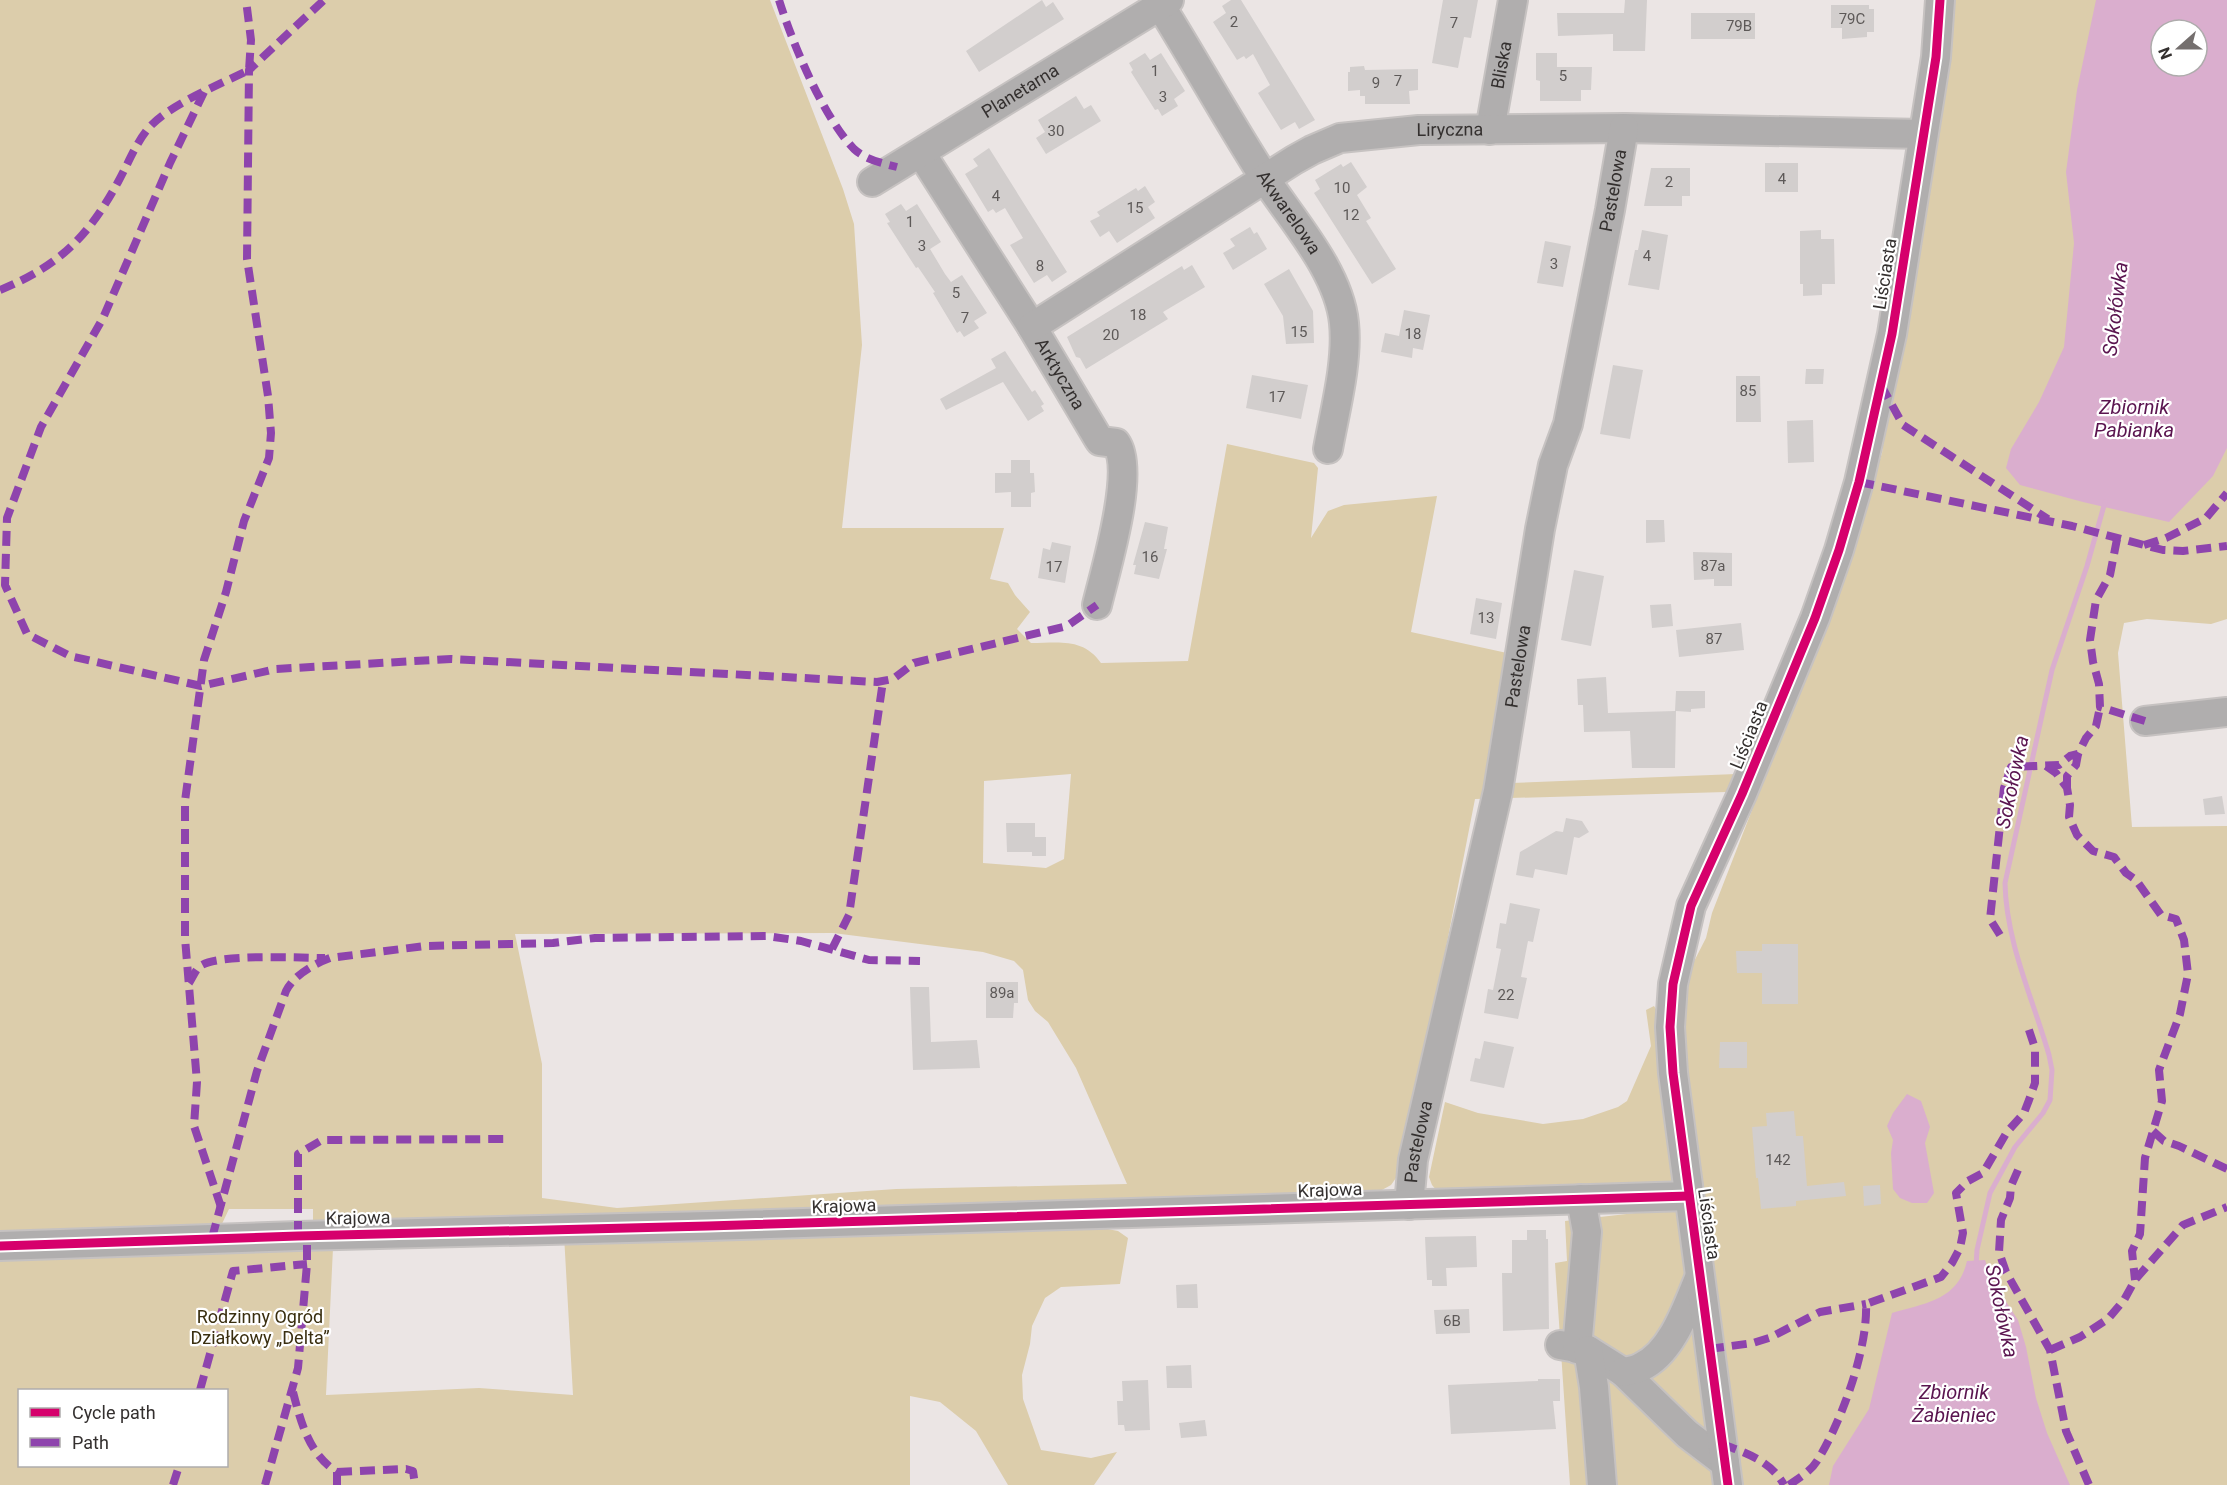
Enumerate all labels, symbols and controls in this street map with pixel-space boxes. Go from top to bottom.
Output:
house number: 79C [1839,10,1866,28]
house number: 2 [1230,13,1238,31]
house number: 7 [1450,14,1458,32]
house number: 79B [1726,17,1752,35]
north arrow [2149,18,2209,78]
street label: Bliska [1486,39,1516,90]
text: N [2155,45,2176,62]
street label: Planetarna [978,59,1063,122]
house number: 1 [1151,62,1159,80]
house number: 5 [1559,67,1567,85]
house number: 7 [1394,72,1402,90]
house number: 9 [1372,74,1380,92]
house number: 3 [1159,88,1167,106]
street label: Liryczna [1416,118,1483,140]
house number: 30 [1048,122,1064,140]
street label: Pastelowa [1595,147,1630,234]
street label: Akwarelowa [1253,166,1326,258]
house number: 4 [1778,170,1787,188]
house number: 2 [1665,173,1673,191]
house number: 10 [1334,179,1350,197]
house number: 4 [992,187,1001,205]
house number: 15 [1127,199,1143,217]
house number: 12 [1343,206,1359,224]
house number: 1 [906,213,914,231]
house number: 3 [918,237,926,255]
street label: Liściasta [1869,237,1901,311]
house number: 4 [1643,247,1652,265]
house number: 3 [1550,255,1558,273]
house number: 8 [1036,257,1044,275]
water label: Sokołówka [2097,261,2133,357]
house number: 5 [952,284,960,302]
house number: 18 [1130,306,1146,324]
house number: 7 [961,309,969,327]
house number: 15 [1291,323,1307,341]
house number: 18 [1405,325,1421,343]
house number: 20 [1103,326,1119,344]
street label: Arktyczna [1031,334,1090,413]
house number: 85 [1740,382,1756,400]
house number: 17 [1269,388,1285,406]
water label: Zbiornik Pabianka [2094,395,2174,442]
house number: 16 [1142,548,1158,566]
house number: 87a [1700,557,1726,575]
house number: 17 [1046,558,1062,576]
house number: 13 [1478,609,1494,627]
street label: Pastelowa [1500,623,1534,709]
house number: 87 [1706,630,1722,648]
street label: Liściasta [1725,698,1772,772]
water label: Sokołówka [1990,733,2034,831]
house number: 89a [989,984,1015,1002]
house number: 22 [1498,986,1514,1004]
street label: Pastelowa [1400,1098,1436,1184]
house number: 142 [1765,1151,1791,1169]
street label: Krajowa [1297,1178,1363,1201]
street label: Liściasta [1694,1187,1725,1261]
street label: Krajowa [811,1194,877,1217]
street label: Krajowa [325,1206,391,1229]
water label: Sokołówka [1980,1262,2024,1360]
park label: Rodzinny Ogród Działkowy „Delta” [190,1306,330,1348]
house number: 6B [1443,1312,1461,1330]
water label: Zbiornik Żabieniec [1911,1380,1996,1427]
legend [18,1389,228,1467]
text: Cycle path [72,1402,156,1423]
text: Path [72,1432,109,1453]

